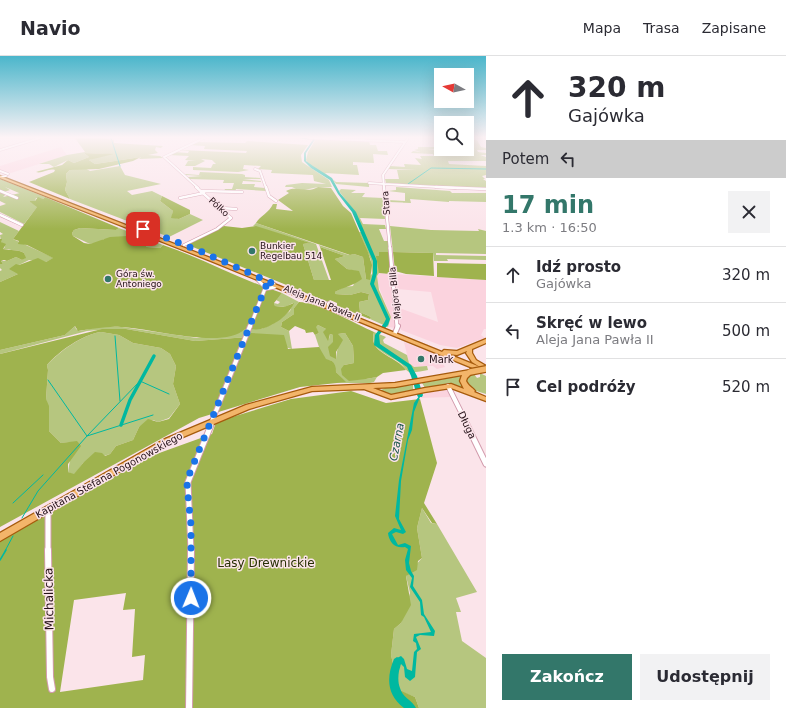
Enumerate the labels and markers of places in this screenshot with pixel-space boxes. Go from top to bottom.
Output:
pin [126,212,160,246]
place label: Bunkier Regelbau 514 [260,241,322,261]
marker: Bunkier Regelbau 514 [247,246,257,256]
place label: Góra św. Antoniego [116,269,162,289]
marker: Góra św. Antoniego [103,274,113,284]
marker: Mark [416,354,426,364]
place label: Mark [429,354,454,365]

